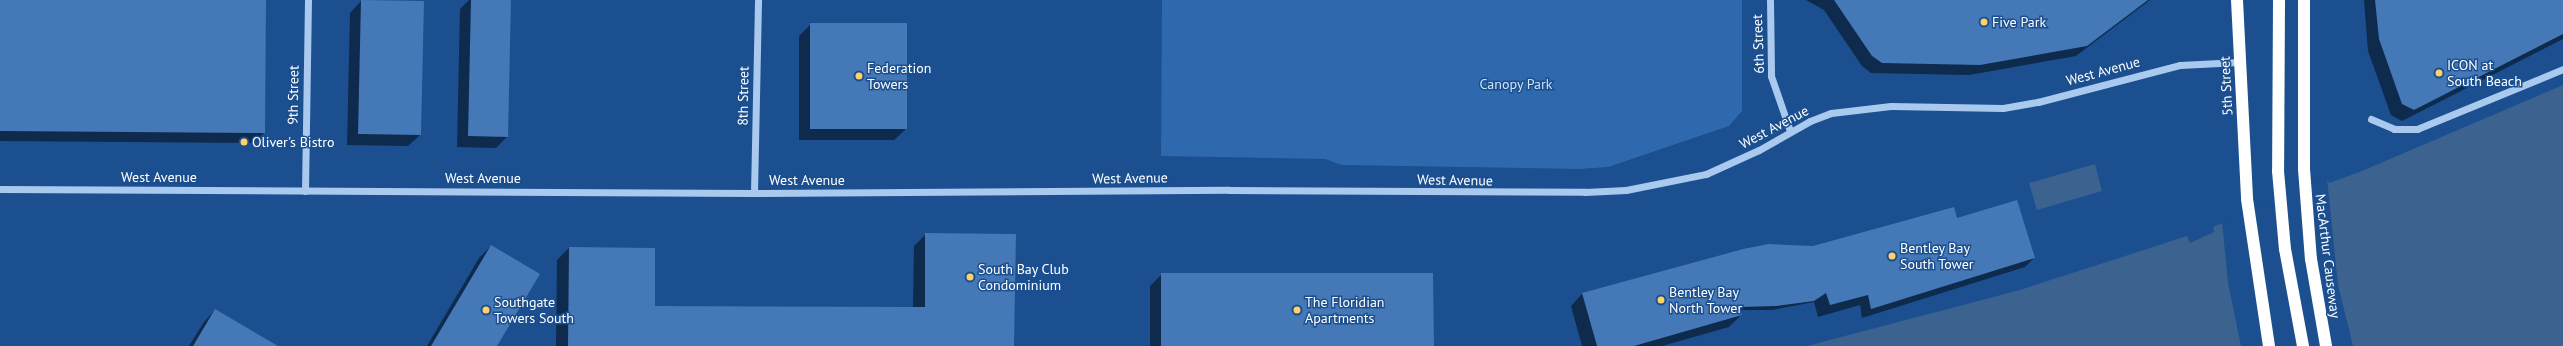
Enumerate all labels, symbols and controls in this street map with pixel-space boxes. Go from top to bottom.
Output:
street label: 6th Street [1749,14,1767,74]
place label: Five Park [1992,14,2046,30]
marker: Five Park [1979,17,1989,27]
street label: West Avenue [2064,53,2142,89]
street label: 5th Street [2216,56,2236,116]
place label: ICON at South Beach [2447,57,2522,90]
place label: Federation Towers [867,60,931,92]
street label: 9th Street [284,65,302,125]
street label: 8th Street [734,66,752,126]
marker: ICON at South Beach [2434,68,2444,78]
marker: Federation Towers [854,71,864,81]
park label: Canopy Park [1479,76,1553,92]
street label: West Avenue [1736,102,1812,152]
place label: Oliver's Bistro [252,134,335,150]
marker: Oliver's Bistro [239,137,249,147]
street label: West Avenue [121,169,197,185]
street label: West Avenue [1092,169,1168,187]
street label: West Avenue [445,170,521,186]
street label: West Avenue [1417,171,1493,189]
street label: West Avenue [769,172,845,188]
street label: MacArthur Causeway [2312,193,2344,319]
place label: Bentley Bay South Tower [1900,240,1974,272]
marker: Bentley Bay South Tower [1887,251,1897,261]
place label: South Bay Club Condominium [978,261,1069,294]
marker: South Bay Club Condominium [965,272,975,282]
place label: Bentley Bay North Tower [1669,284,1743,316]
place label: Southgate Towers South [494,294,574,326]
place label: The Floridian Apartments [1305,294,1385,326]
marker: Bentley Bay North Tower [1656,295,1666,305]
marker: Southgate Towers South [481,305,491,315]
marker: The Floridian Apartments [1292,305,1302,315]

